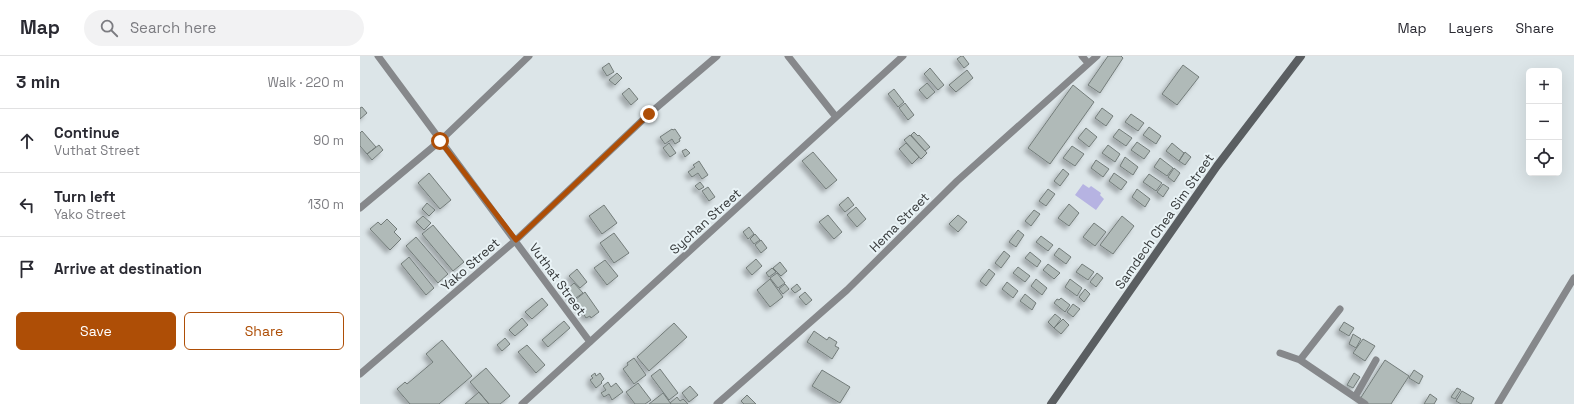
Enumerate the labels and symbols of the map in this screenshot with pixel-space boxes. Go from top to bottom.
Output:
route end [640,105,658,123]
route start [431,132,449,150]
street label: Samdech Chea Sim Street [1111,150,1218,293]
street label: Sychan Street [666,185,745,258]
street label: Hema Street [866,189,933,256]
street label: Yako Street [438,234,503,294]
street label: Vuthat Street [525,240,590,319]

